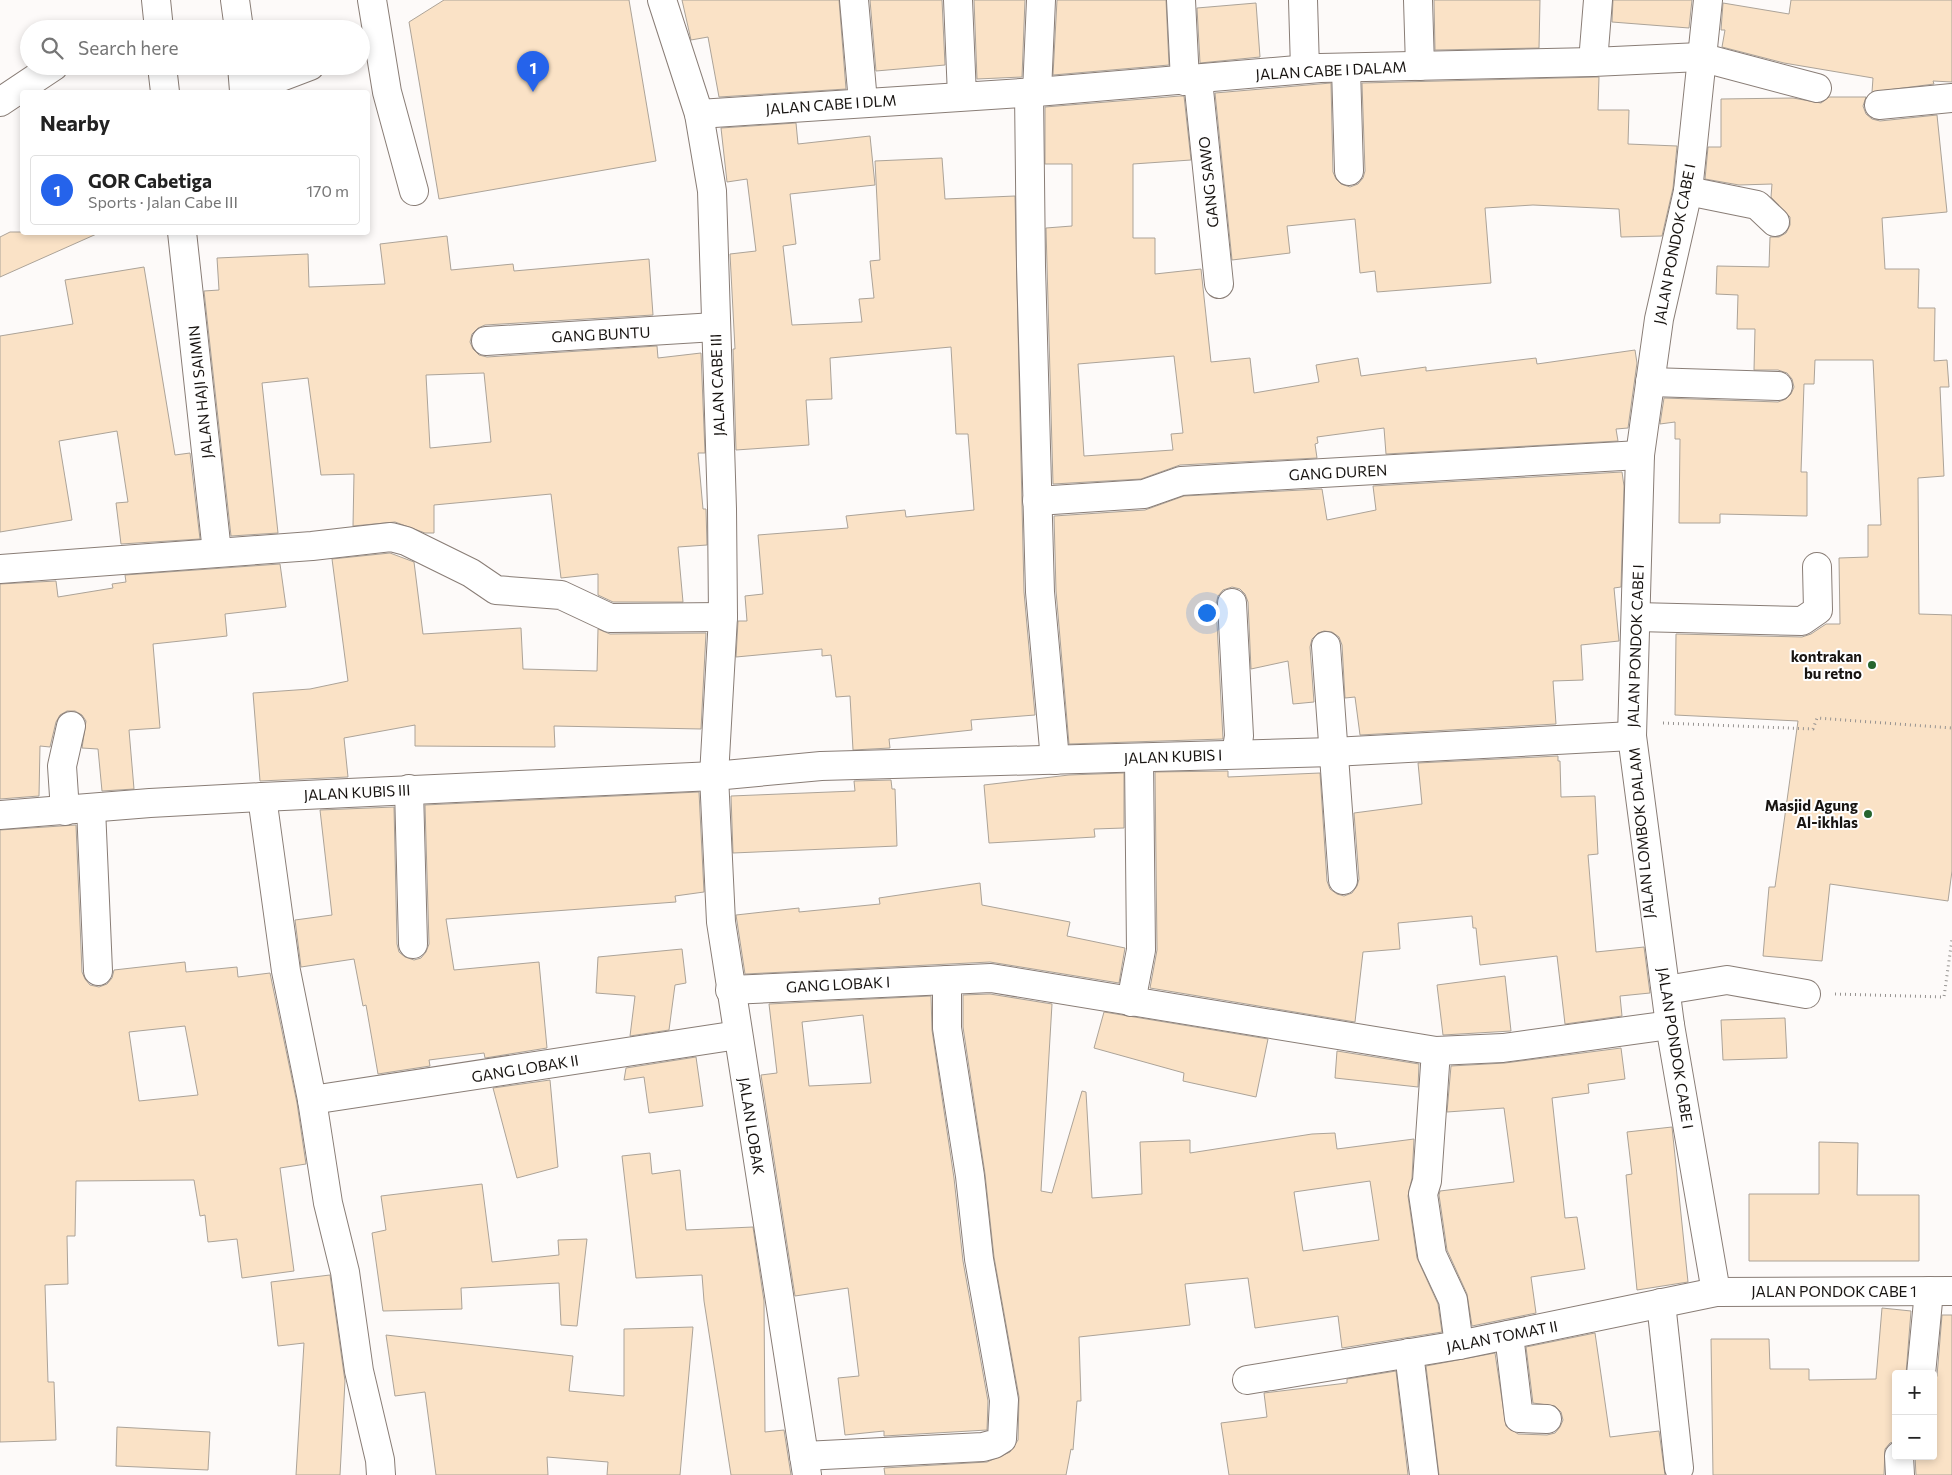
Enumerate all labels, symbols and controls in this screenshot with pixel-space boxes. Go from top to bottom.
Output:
search box [20,20,370,75]
icon: search [38,34,66,62]
text: Search here [78,36,178,59]
pin: 1 [517,51,549,92]
street label: JALAN CABE I DALAM [1255,57,1407,83]
street label: JALAN CABE I DLM [765,90,897,118]
text: Nearby [40,110,110,135]
street label: GANG SAWO [1194,135,1222,229]
street label: JALAN PONDOK CABE I [1650,162,1698,326]
text: GOR Cabetiga [88,169,212,192]
text: 1 [53,181,61,200]
text: 170 m [306,181,349,200]
text: Sports · Jalan Cabe III [88,192,238,211]
street label: GANG BUNTU [551,322,651,346]
street label: JALAN HAJI SAIMIN [184,324,216,460]
street label: JALAN CABE III [706,333,728,437]
street label: GANG DUREN [1288,460,1388,484]
street label: JALAN PONDOK CABE I [1623,564,1647,728]
your location [1194,600,1220,626]
place label: kontrakan bu retno [1791,647,1862,682]
marker: kontrakan bu retno [1866,659,1878,671]
street label: JALAN KUBIS I [1123,745,1223,767]
street label: JALAN LOMBOK DALAM [1625,747,1657,919]
street label: JALAN KUBIS III [303,780,411,804]
place label: Masjid Agung Al-ikhlas [1765,796,1858,831]
marker: Masjid Agung Al-ikhlas [1862,808,1874,820]
street label: JALAN PONDOK CABE I [1654,966,1698,1130]
street label: GANG LOBAK I [785,972,891,996]
street label: GANG LOBAK II [470,1051,580,1085]
street label: JALAN LOBAK [735,1076,769,1176]
street label: JALAN PONDOK CABE 1 [1751,1282,1917,1300]
street label: JALAN TOMAT II [1445,1316,1559,1356]
map controls [1892,1370,1937,1460]
button: + [1892,1370,1937,1415]
button: − [1892,1415,1937,1460]

